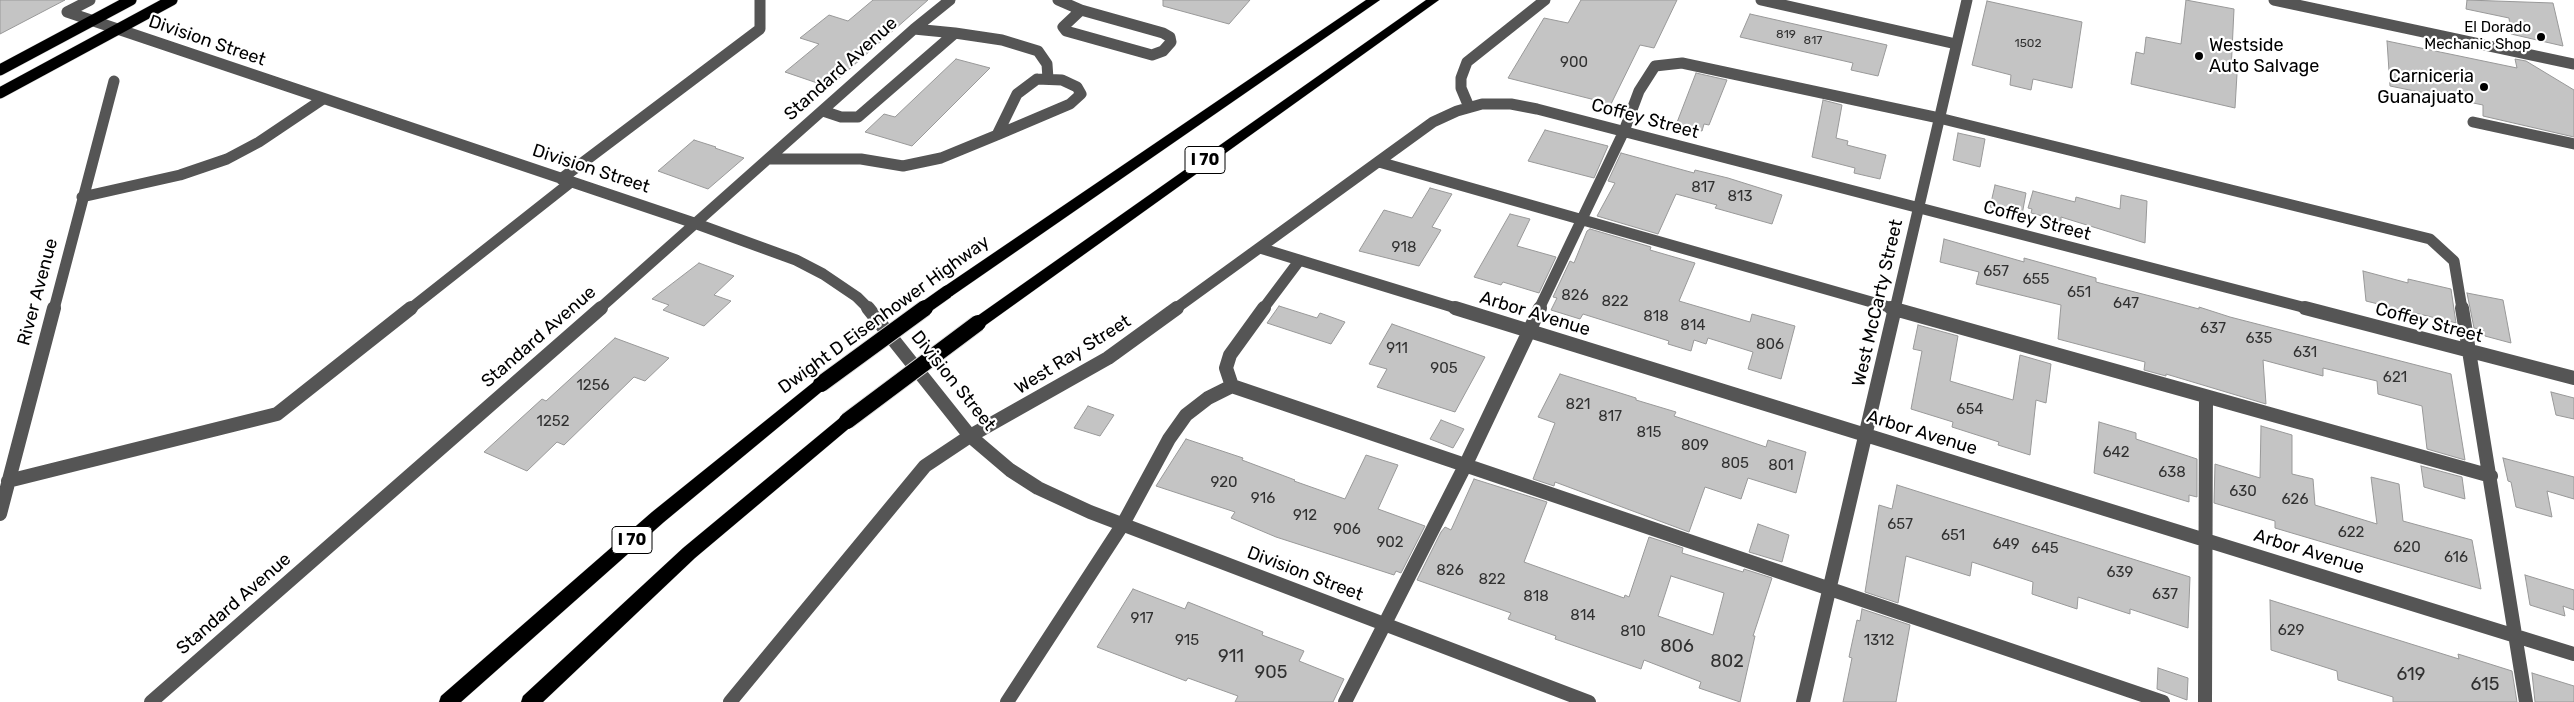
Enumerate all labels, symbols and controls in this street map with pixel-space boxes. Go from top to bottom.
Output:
street label: Division Street [146,11,268,71]
street label: Standard Avenue [780,13,902,125]
place label: El Dorado Mechanic Shop [2424,19,2531,54]
house number: 819 [1776,28,1796,42]
marker: El Dorado Mechanic Shop [2535,31,2547,43]
house number: 817 [1804,34,1822,48]
place label: Westside Auto Salvage [2209,35,2319,78]
house number: 1502 [2015,37,2041,51]
marker: Westside Auto Salvage [2193,50,2205,62]
house number: 900 [1560,54,1588,72]
place label: Carniceria Guanajuato [2377,66,2474,108]
marker: Carniceria Guanajuato [2478,81,2490,93]
street label: Coffey Street [1589,94,1701,144]
street label: Division Street [530,140,652,198]
road number: I 70 [1185,146,1225,174]
house number: 817 [1691,179,1715,197]
house number: 813 [1728,188,1752,206]
street label: Coffey Street [1981,196,2093,246]
street label: West McCarty Street [1848,217,1908,389]
street label: Dwight D Eisenhower Highway [774,231,994,399]
street label: River Avenue [13,236,63,348]
house number: 918 [1392,239,1416,257]
house number: 657 [1983,263,2009,281]
house number: 655 [2023,271,2049,289]
street label: Standard Avenue [477,281,601,393]
house number: 651 [2067,284,2091,302]
street label: Arbor Avenue [1477,287,1593,341]
house number: 826 [1561,287,1589,305]
house number: 822 [1601,293,1629,311]
house number: 647 [2113,295,2139,313]
street label: Coffey Street [2373,298,2485,348]
house number: 818 [1643,308,1669,326]
street label: West Ray Street [1011,311,1135,399]
house number: 814 [1680,317,1706,335]
house number: 637 [2200,320,2226,338]
street label: Division Street [906,327,1000,435]
house number: 635 [2246,330,2272,348]
house number: 806 [1756,336,1784,354]
house number: 911 [1386,340,1408,358]
house number: 631 [2293,344,2317,362]
house number: 905 [1430,360,1458,378]
house number: 621 [2383,369,2407,387]
house number: 1256 [576,377,610,395]
house number: 821 [1566,396,1590,414]
house number: 654 [1956,401,1984,419]
street label: Arbor Avenue [1864,406,1980,460]
house number: 817 [1598,408,1622,426]
house number: 1252 [537,413,569,431]
house number: 815 [1637,424,1661,442]
house number: 809 [1681,437,1709,455]
house number: 642 [2102,444,2130,462]
house number: 805 [1721,455,1749,473]
house number: 801 [1768,457,1794,475]
house number: 638 [2158,464,2186,482]
house number: 920 [1210,474,1238,492]
house number: 630 [2229,483,2257,501]
house number: 916 [1251,490,1275,508]
house number: 626 [2282,491,2308,509]
house number: 912 [1293,507,1317,525]
house number: 657 [1887,516,1913,534]
house number: 906 [1333,521,1361,539]
house number: 622 [2338,524,2364,542]
street label: Arbor Avenue [2251,525,2367,579]
road number: I 70 [612,526,652,554]
house number: 651 [1941,527,1965,545]
house number: 902 [1376,534,1404,552]
house number: 649 [1992,536,2020,554]
house number: 620 [2393,539,2421,557]
house number: 645 [2031,540,2059,558]
street label: Division Street [1244,542,1366,606]
street label: Standard Avenue [172,548,296,660]
house number: 616 [2444,549,2468,567]
house number: 826 [1436,562,1464,580]
house number: 639 [2107,564,2133,582]
house number: 822 [1478,571,1506,589]
house number: 637 [2152,586,2178,604]
house number: 818 [1523,588,1549,606]
house number: 814 [1570,607,1596,625]
house number: 917 [1130,610,1154,628]
house number: 629 [2278,622,2304,640]
house number: 810 [1620,623,1646,641]
house number: 915 [1175,632,1199,650]
house number: 1312 [1864,632,1894,650]
house number: 806 [1660,636,1694,658]
house number: 911 [1218,646,1244,668]
house number: 802 [1710,651,1744,673]
house number: 905 [1255,662,1287,684]
house number: 619 [2397,664,2425,686]
house number: 615 [2471,674,2499,696]

